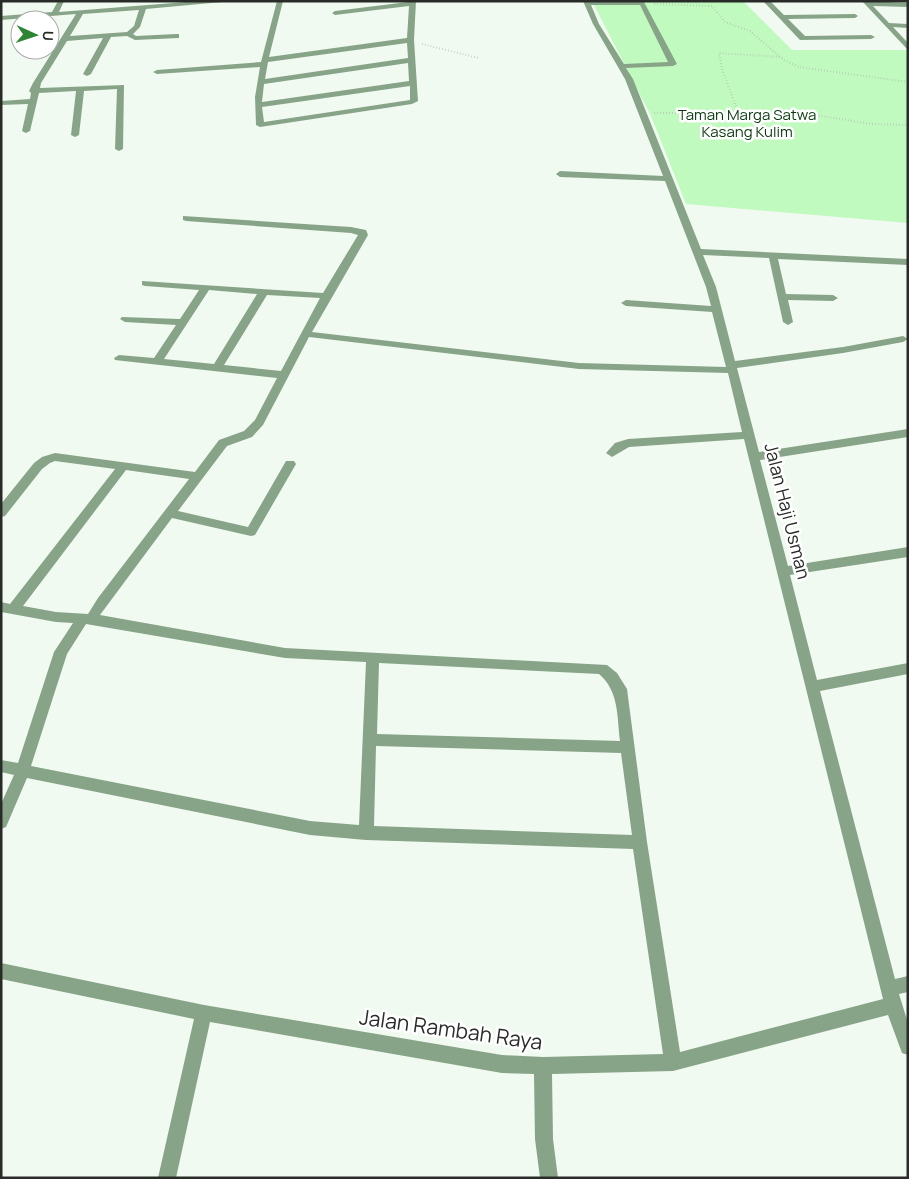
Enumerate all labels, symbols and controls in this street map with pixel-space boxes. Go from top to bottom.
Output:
north arrow [10,10,60,60]
text: U [39,30,58,41]
park label: Taman Marga Satwa Kasang Kulim [678,104,816,142]
street label: Jalan Haji Usman [759,440,817,582]
street label: Jalan Rambah Raya [358,1002,544,1056]

